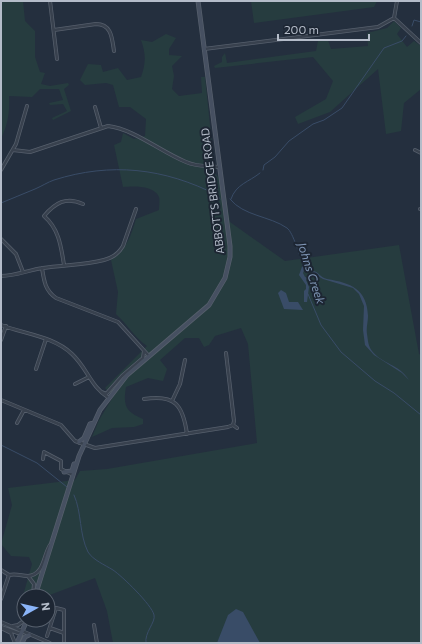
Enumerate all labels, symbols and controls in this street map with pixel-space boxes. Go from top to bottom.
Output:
scale bar [278,16,369,42]
text: 200 m [284,22,319,36]
street label: ABBOTTS BRIDGE ROAD [198,127,226,255]
water label: Johns Creek [294,239,329,306]
north arrow [16,588,56,628]
text: N [39,602,53,612]

